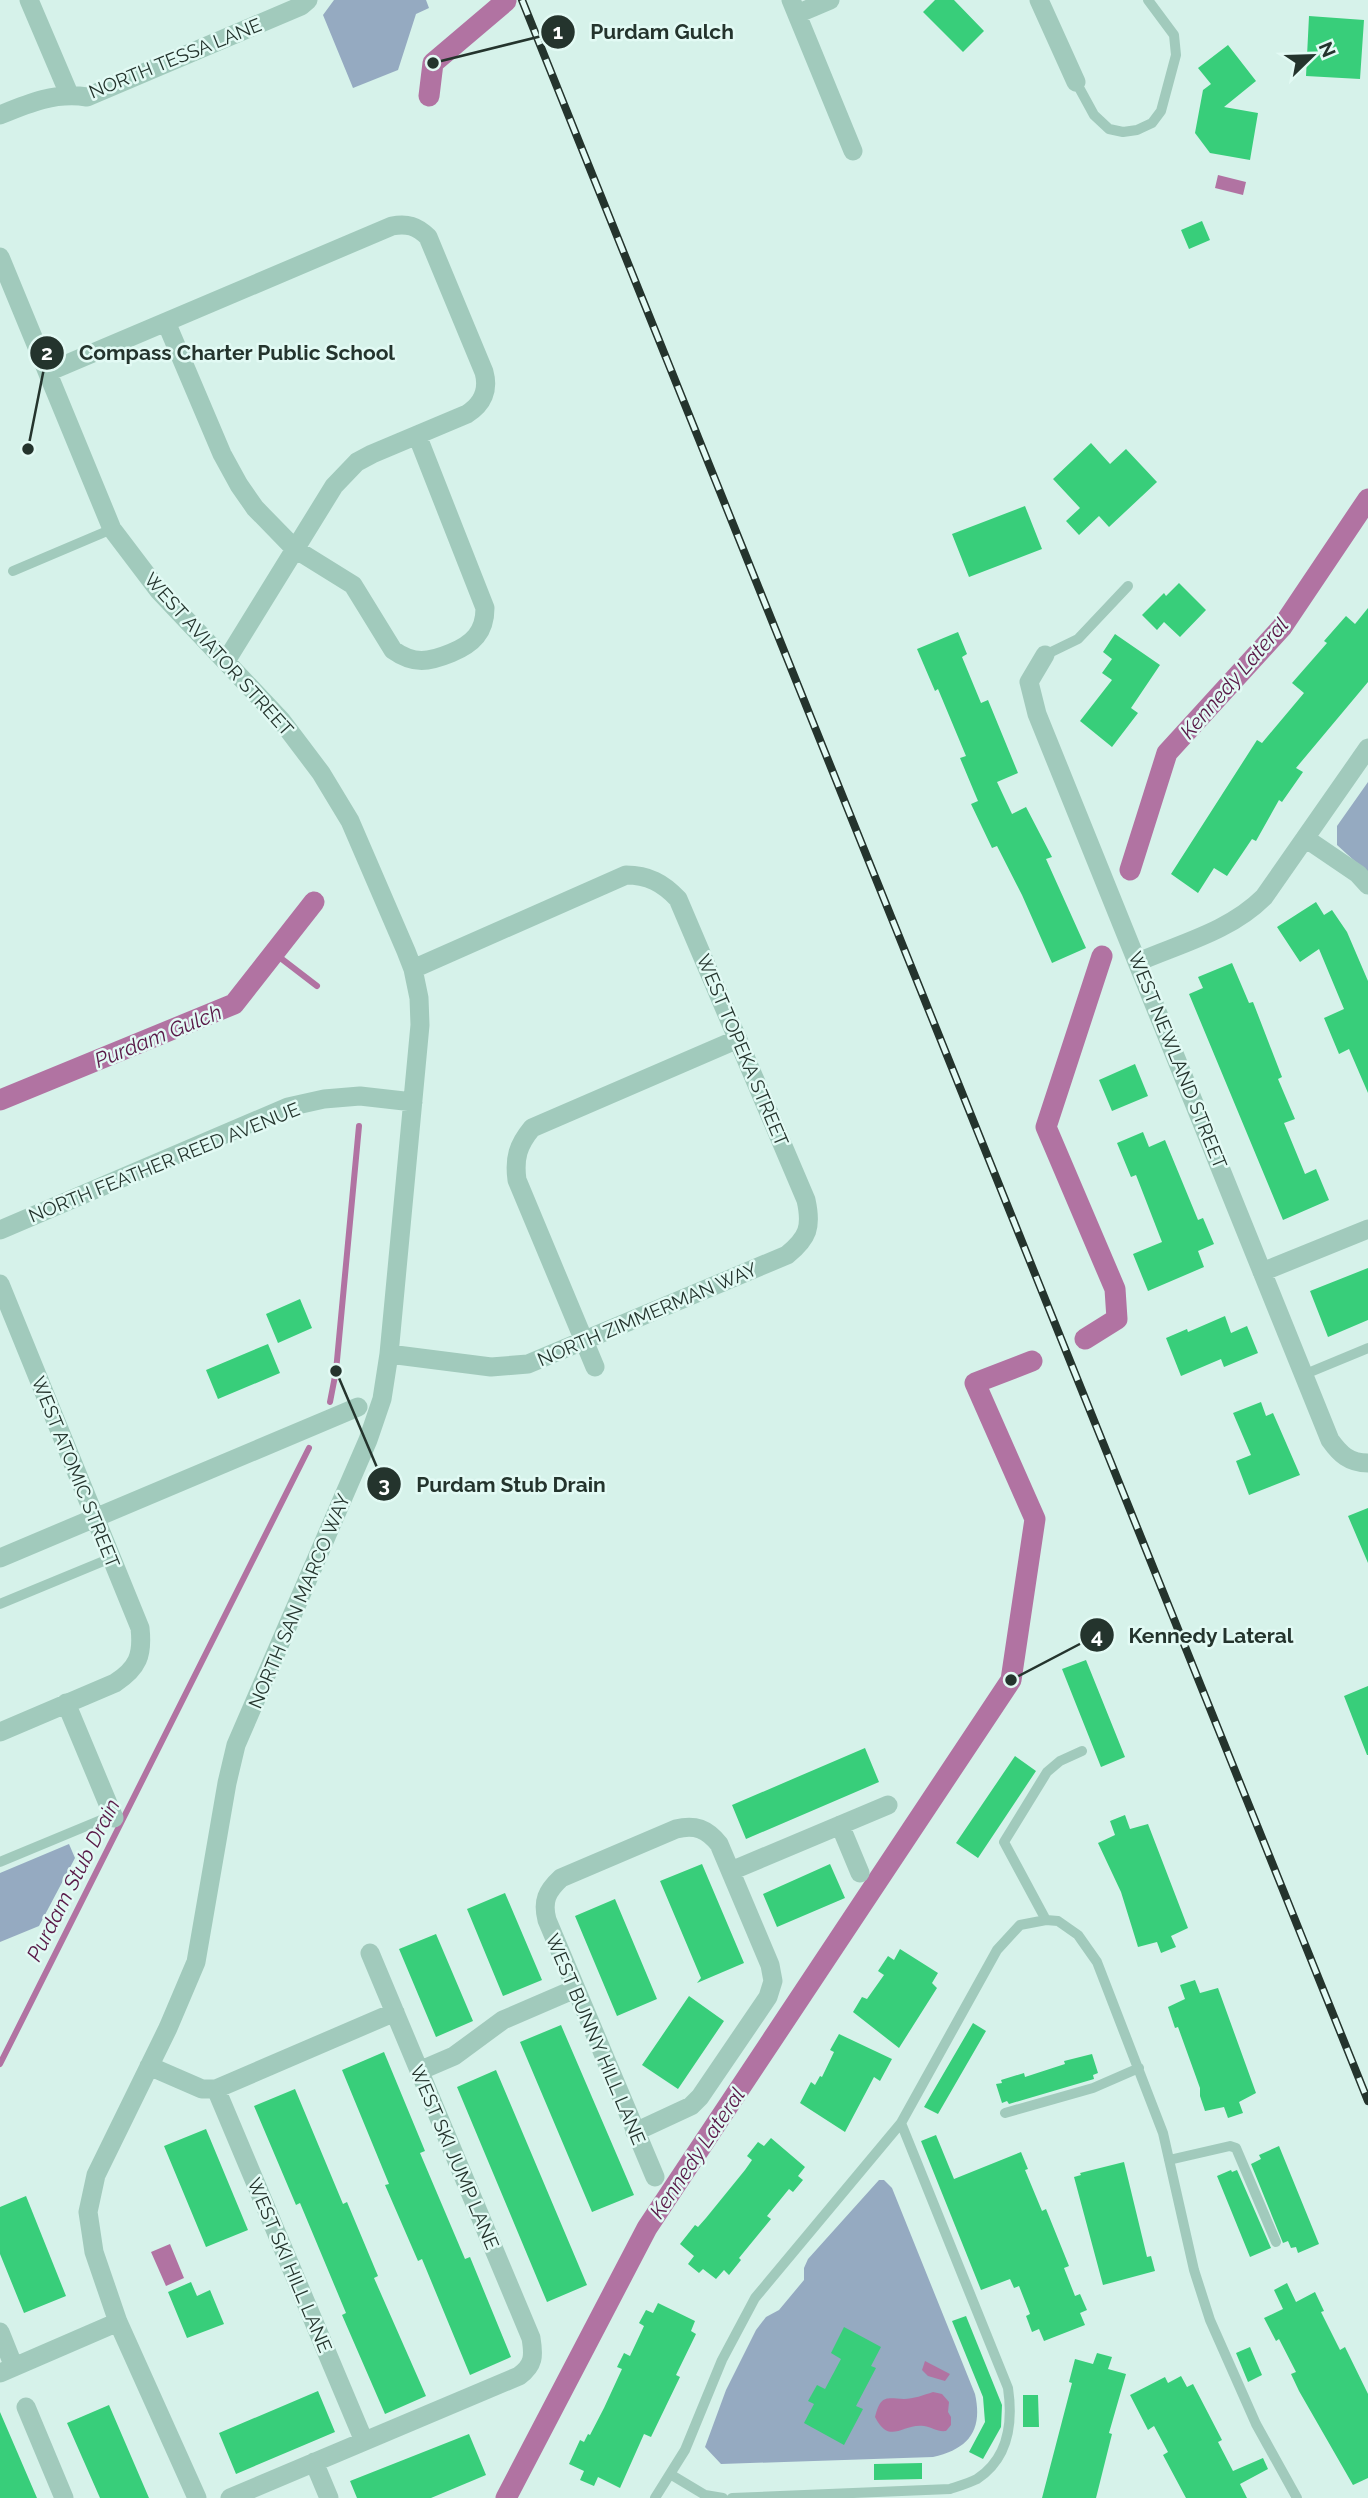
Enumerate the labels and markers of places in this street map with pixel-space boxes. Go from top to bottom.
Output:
callout: Purdam Gulch [541,11,748,53]
callout: Compass Charter Public School [29,332,409,374]
callout: Purdam Stub Drain [367,1463,619,1505]
callout: Kennedy Lateral [1080,1614,1308,1656]

